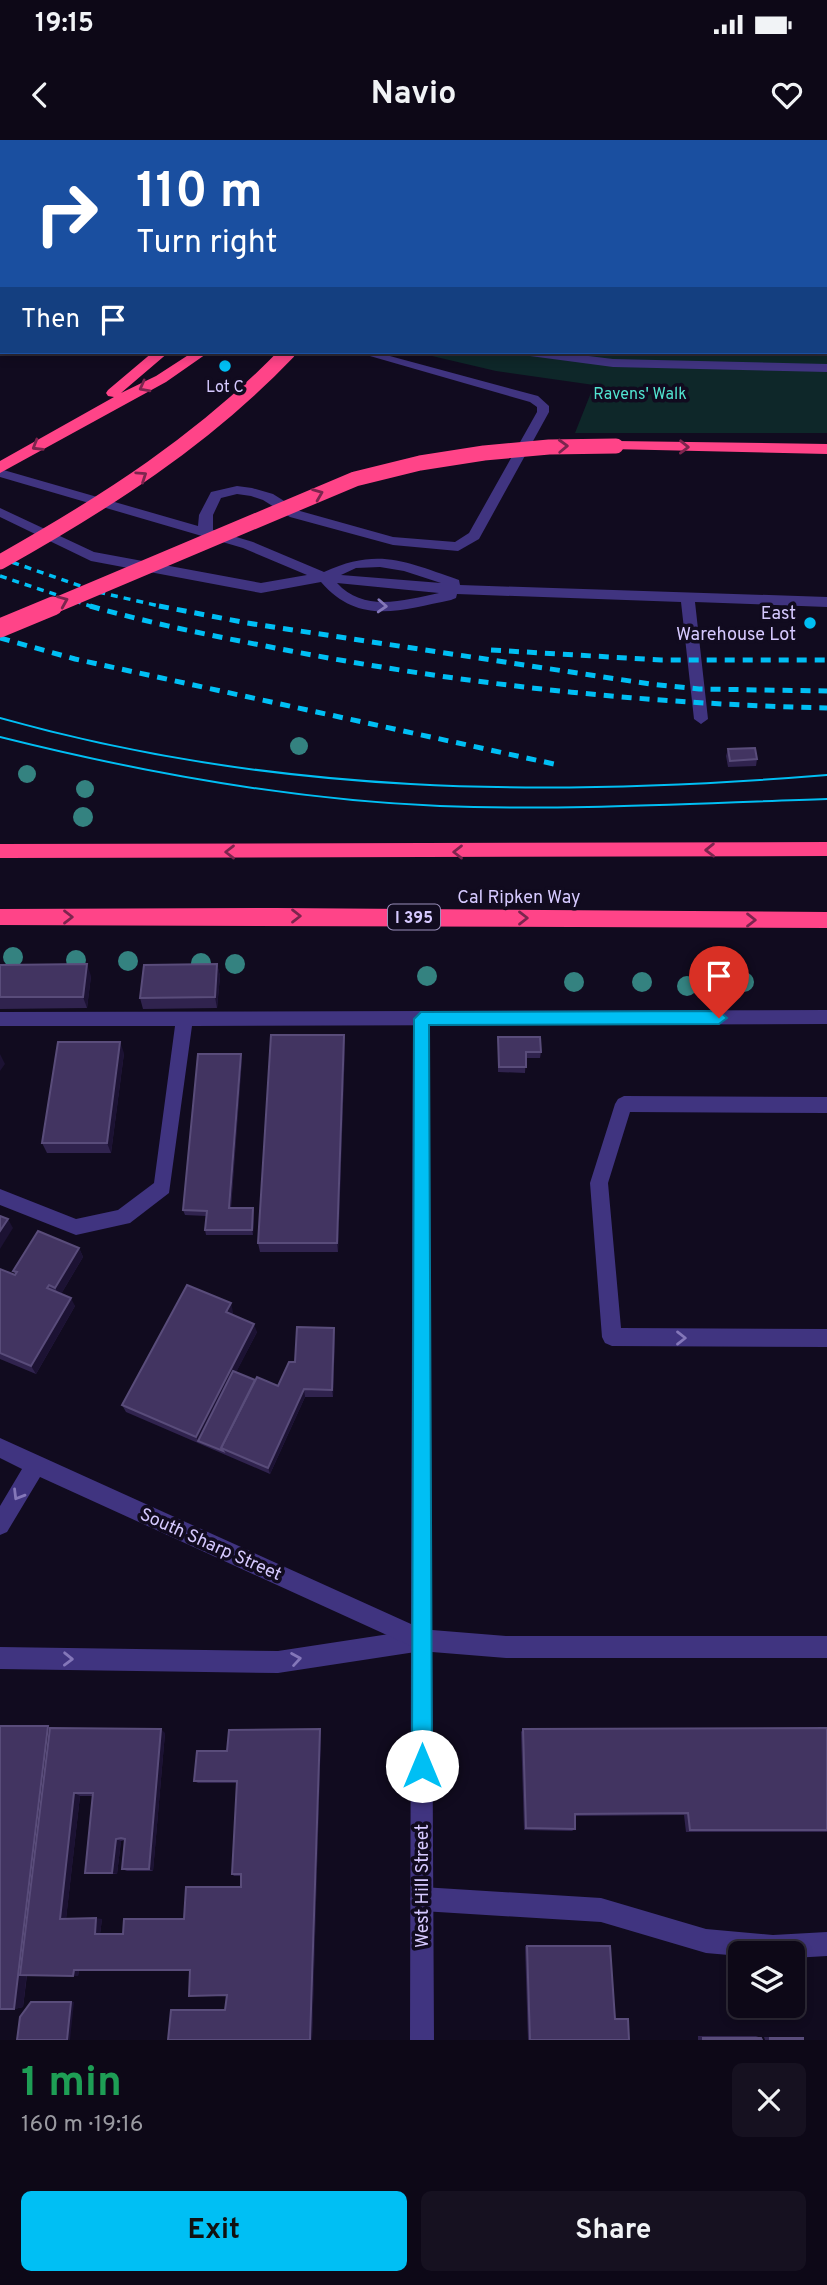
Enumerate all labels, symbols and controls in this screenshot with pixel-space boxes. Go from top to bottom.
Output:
text: 19:15 [35,8,94,41]
text: Navio [371,75,456,115]
icon: back [21,76,59,114]
icon: heart [768,76,806,114]
text: 110 m [136,163,263,225]
icon: right [21,168,112,259]
text: Turn right [136,224,278,264]
icon: arrive [94,301,132,339]
text: Then [21,304,80,337]
marker: Lot C [217,358,233,374]
place label: Lot C [206,378,244,398]
one-way arrow [139,379,151,393]
park label: Ravens' Walk [593,385,687,405]
one-way arrow [32,438,45,451]
one-way arrow [558,438,569,453]
one-way arrow [679,439,690,455]
one-way arrow [134,471,147,484]
one-way arrow [311,489,323,503]
one-way arrow [56,595,68,609]
one-way arrow [376,599,387,614]
place label: East Warehouse Lot [676,603,796,647]
marker: East Warehouse Lot [802,615,818,631]
one-way arrow [704,843,715,858]
one-way arrow [225,844,235,860]
one-way arrow [452,844,463,860]
street label: Cal Ripken Way [457,887,581,910]
road number: I 395 [388,904,440,930]
one-way arrow [291,908,301,924]
one-way arrow [63,909,74,925]
one-way arrow [518,910,529,926]
one-way arrow [746,912,756,928]
pin [689,946,749,1018]
icon: arrive [700,957,738,995]
one-way arrow [676,1330,686,1346]
one-way arrow [14,1487,27,1500]
street label: South Sharp Street [136,1504,285,1587]
one-way arrow [63,1651,74,1667]
one-way arrow [290,1652,301,1667]
position arrow [385,1729,459,1803]
street label: West Hill Street [412,1824,435,1948]
map controls [728,1941,805,2018]
button: layers [728,1941,805,2018]
text: 1 min [21,2058,122,2111]
button: close [732,2063,806,2137]
text: 160 m · 19:16 [21,2111,144,2140]
button: Exit [21,2191,407,2271]
button: Share [421,2191,806,2271]

